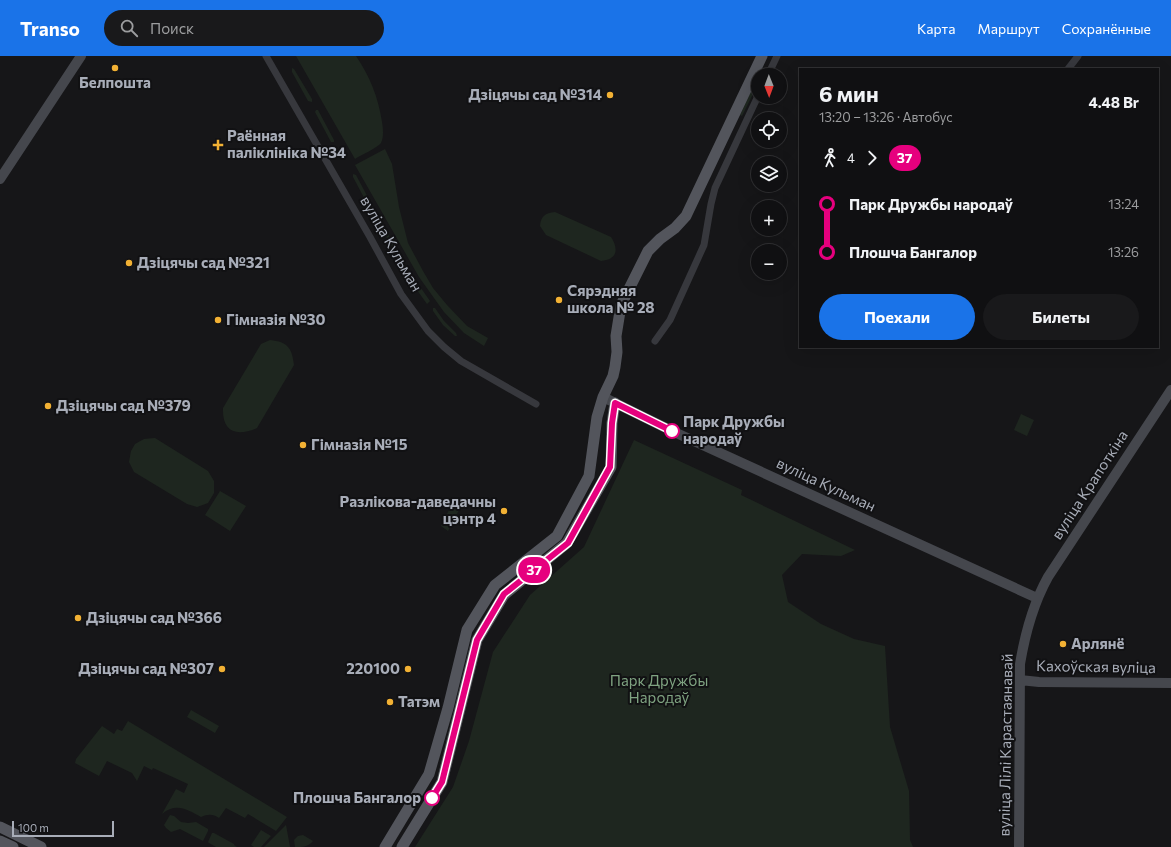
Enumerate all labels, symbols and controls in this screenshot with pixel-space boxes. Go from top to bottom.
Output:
search box [104,10,384,46]
text: Transo [20,17,80,40]
icon: search [118,17,140,39]
text: Поиск [150,19,194,37]
text: Карта [917,20,955,37]
text: Маршрут [977,20,1040,37]
text: Сохранённые [1062,20,1151,37]
marker: Белпошта [110,63,120,73]
north arrow [751,68,787,104]
map controls [751,68,787,280]
place label: Белпошта [79,73,151,91]
text: 6 мин [819,80,879,107]
place label: Дзіцячы сад №314 [468,85,602,103]
marker: Дзіцячы сад №314 [605,90,615,100]
text: 4.48 Br [1089,93,1139,111]
text: 13:20 – 13:26 · Автобус [819,109,953,125]
button: locate [751,112,787,148]
place label: Раённая паліклініка №34 [227,126,346,161]
marker: Раённая паліклініка №34 [212,139,224,151]
icon: walk [819,147,841,169]
icon: forward [861,147,883,169]
text: 37 [897,149,913,166]
text: 4 [847,150,855,166]
button: layers [751,156,787,192]
street label: вуліца Кульман [357,193,426,294]
text: Парк Дружбы народаў [849,195,1013,213]
text: 13:24 [1108,196,1139,212]
button: + [751,200,787,236]
text: Плошча Бангалор [849,243,977,261]
button: − [751,244,787,280]
text: 13:26 [1108,244,1139,260]
place label: Дзіцячы сад №321 [137,253,270,271]
marker: Дзіцячы сад №321 [124,258,134,268]
place label: Сярэдняя школа № 28 [567,281,655,316]
button: Поехали [819,294,975,340]
button: Билеты [983,294,1139,340]
marker: Сярэдняя школа № 28 [554,295,564,305]
place label: Гімназія №30 [226,310,326,328]
marker: Гімназія №30 [213,315,223,325]
place label: Дзіцячы сад №379 [56,396,191,414]
marker: Дзіцячы сад №379 [43,401,53,411]
place label: Парк Дружбы народаў [683,412,785,447]
marker: Парк Дружбы народаў [664,423,680,439]
street label: вуліца Крапоткіна [1047,427,1131,542]
place label: Гімназія №15 [311,435,408,453]
marker: Гімназія №15 [298,440,308,450]
street label: вуліца Кульман [774,453,879,515]
place label: Разлікова-даведачны цэнтр 4 [340,492,496,527]
marker: Разлікова-даведачны цэнтр 4 [499,506,509,516]
line badge: 37 [516,557,552,583]
text: 37 [526,561,542,578]
place label: Дзіцячы сад №366 [86,608,222,626]
marker: Дзіцячы сад №366 [73,613,83,623]
place label: Арлянё [1071,634,1124,652]
marker: Арлянё [1058,639,1068,649]
street label: вуліца Лілі Карастаянавай [994,653,1016,837]
street label: Кахоўская вуліца [1036,656,1156,676]
place label: Дзіцячы сад №307 [78,659,214,677]
place label: 220100 [346,659,400,677]
marker: Дзіцячы сад №307 [217,664,227,674]
marker: 220100 [403,664,413,674]
park label: Парк Дружбы Народаў [610,671,708,706]
place label: Татэм [398,692,440,710]
marker: Татэм [385,697,395,707]
place label: Плошча Бангалор [293,788,421,806]
marker: Плошча Бангалор [424,790,440,806]
scale bar [12,819,114,838]
text: 100 m [18,821,49,834]

